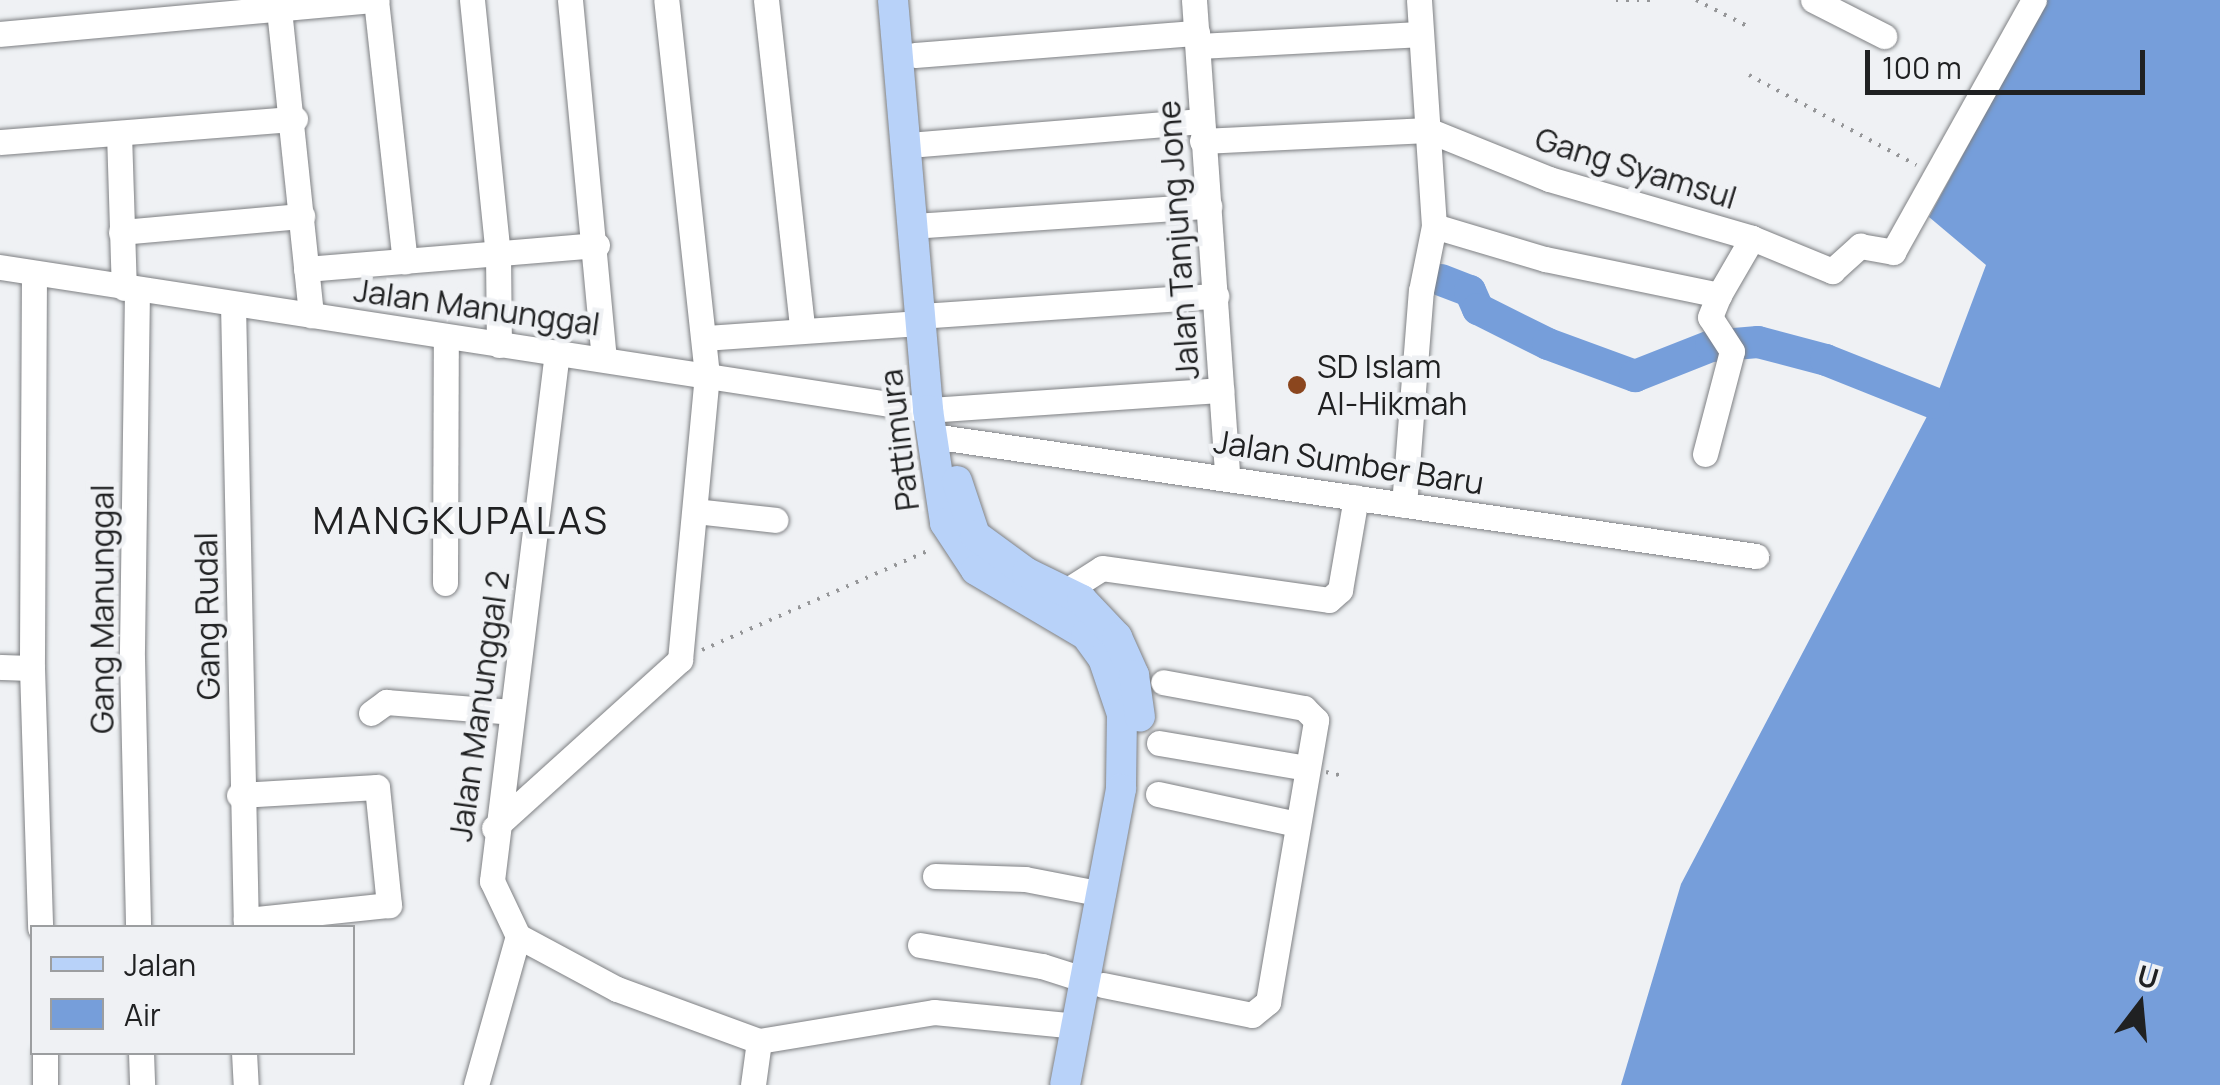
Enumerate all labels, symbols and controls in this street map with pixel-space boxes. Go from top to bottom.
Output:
scale bar [1870,30,2150,92]
text: 100 m [1882,47,1962,88]
street label: Jalan Tanjung Jone [1149,99,1207,381]
street label: Gang Syamsul [1531,119,1741,217]
street label: Jalan Manunggal [351,271,603,343]
place label: SD Islam Al-Hikmah [1317,348,1467,423]
street label: Pattimura [871,367,927,513]
marker: SD Islam Al-Hikmah [1286,374,1308,396]
street label: Jalan Sumber Baru [1211,422,1487,502]
street label: Gang Manunggal [83,484,121,734]
district label: MANGKUPALAS [313,497,609,543]
street label: Gang Rudal [186,532,228,700]
street label: Jalan Manunggal 2 [441,568,517,844]
legend [30,925,355,1055]
text: Jalan [124,944,196,985]
north arrow [2090,955,2190,1055]
text: U [2133,955,2163,997]
text: Air [124,994,161,1035]

